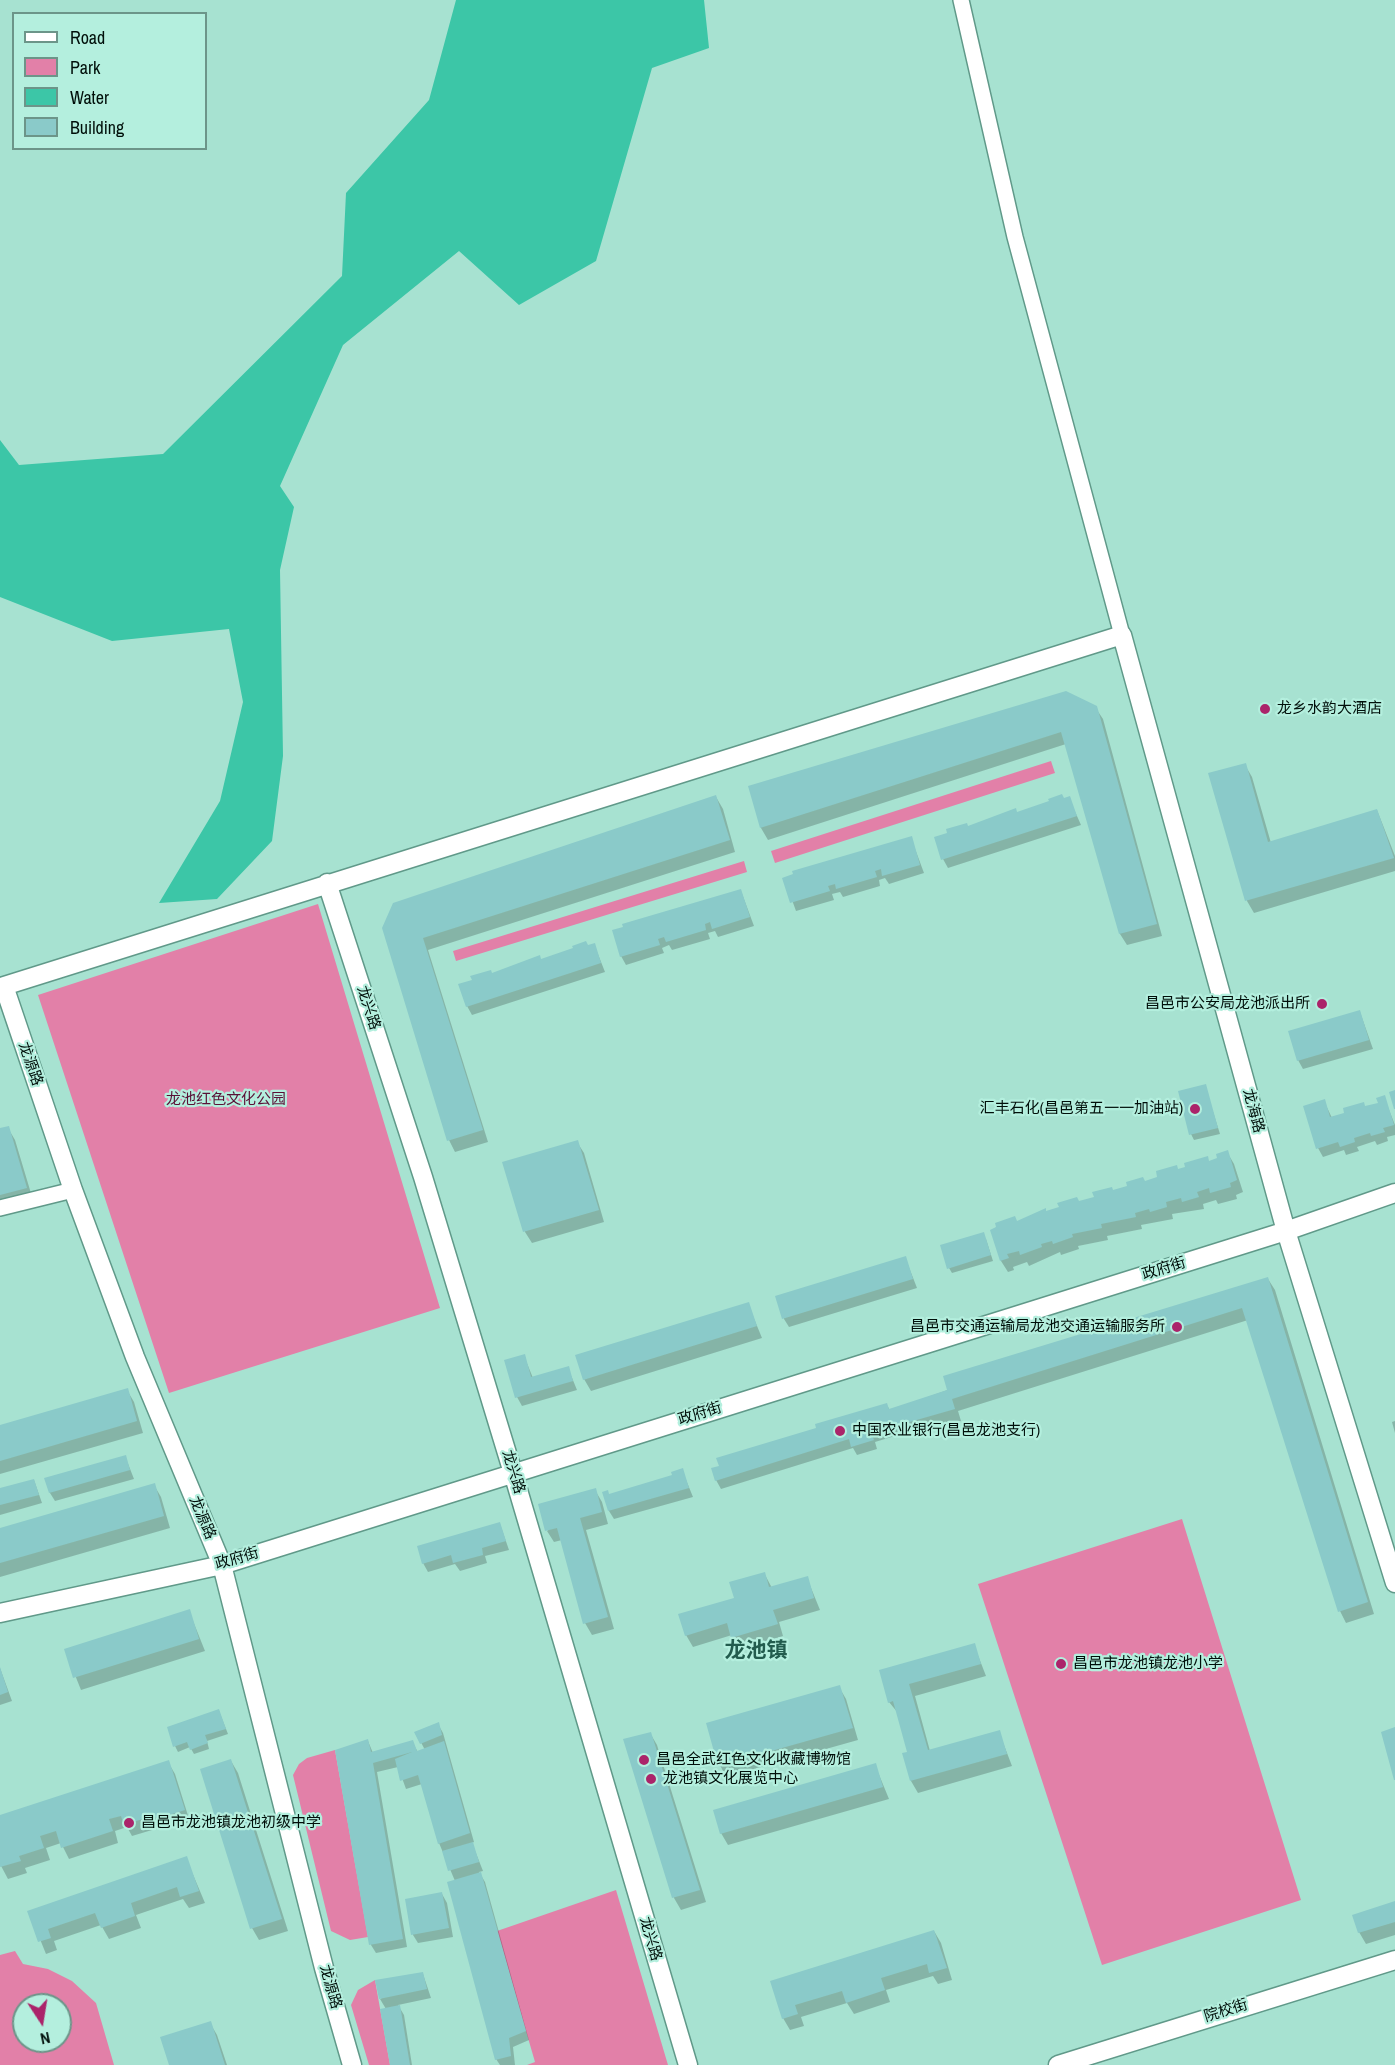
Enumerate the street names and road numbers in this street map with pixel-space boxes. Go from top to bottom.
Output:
street label: 龙兴路 [352,984,384,1032]
street label: 龙源路 [14,1040,46,1088]
street label: 龙海路 [1238,1087,1268,1135]
street label: 政府街 [1140,1254,1188,1284]
street label: 政府街 [676,1399,724,1429]
street label: 龙兴路 [498,1448,528,1496]
street label: 龙源路 [185,1494,219,1542]
street label: 政府街 [213,1544,261,1574]
street label: 龙兴路 [635,1915,665,1963]
street label: 龙源路 [315,1963,345,2011]
street label: 院校街 [1202,1996,1250,2026]

